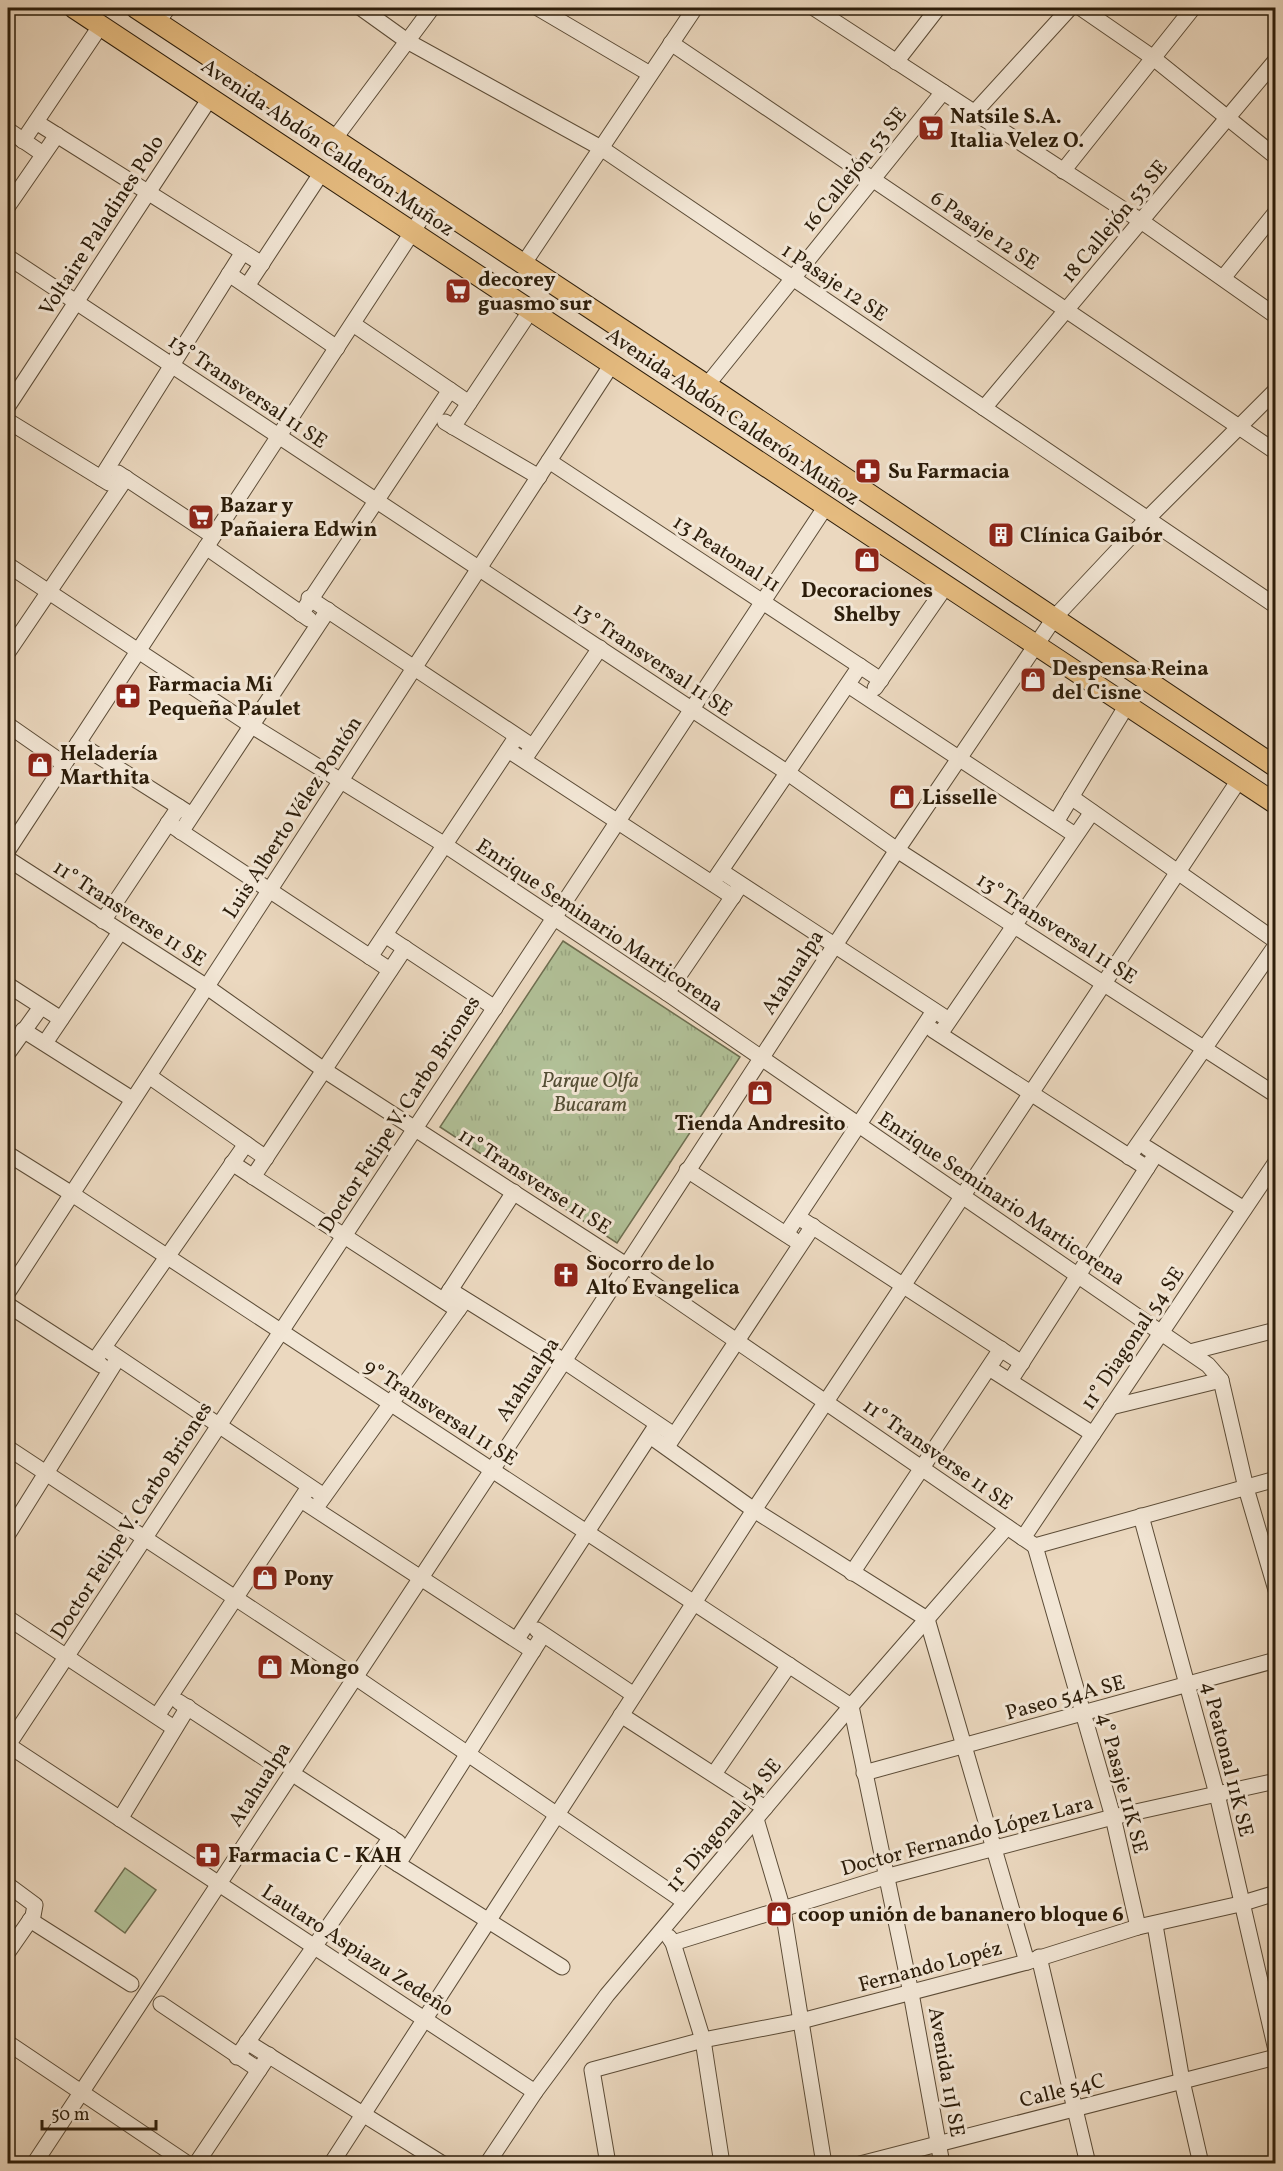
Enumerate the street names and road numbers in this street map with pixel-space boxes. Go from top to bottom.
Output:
street label: Avenida Abdón Calderón Muñoz [195,52,460,244]
street label: 16 Callejón 53 SE [796,101,915,238]
street label: Voltaire Paladines Polo [33,130,172,322]
street label: 18 Callejón 53 SE [1055,154,1175,290]
street label: 6 Pasaje 12 SE [924,184,1044,278]
street label: 1 Pasaje 12 SE [775,237,893,329]
street label: Avenida Abdón Calderón Muñoz [600,321,865,513]
street label: 13° Transversal 11 SE [162,328,333,456]
street label: 13 Peatonal 11 [667,509,786,600]
street label: 13° Transversal 11 SE [567,596,738,724]
street label: Luis Alberto Vélez Pontón [217,711,370,925]
street label: Enrique Seminario Marticorena [470,832,729,1020]
street label: 11° Transverse 11 SE [47,854,211,975]
street label: 13° Transversal 11 SE [970,866,1142,992]
street label: Atahualpa [755,925,832,1021]
street label: Doctor Felipe V. Carbo Briones [312,990,488,1239]
street label: Enrique Seminario Marticorena [872,1105,1131,1293]
street label: 11° Transverse 11 SE [452,1122,616,1243]
street label: 11° Diagonal 54 SE [1074,1261,1192,1416]
street label: Atahualpa [489,1332,567,1428]
street label: 9° Transversal 11 SE [358,1353,523,1474]
street label: 11° Transverse 11 SE [856,1393,1018,1518]
street label: Doctor Felipe V. Carbo Briones [44,1396,220,1645]
street label: Paseo 54A SE [1002,1669,1128,1728]
street label: 4 Peatonal 11K SE [1193,1679,1260,1840]
street label: 4° Pasaje 11K SE [1089,1709,1154,1857]
street label: Atahualpa [222,1737,299,1833]
street label: 11° Diagonal 54 SE [659,1753,789,1899]
street label: Doctor Fernando López Lara [838,1789,1097,1884]
street label: Lautaro Aspiazu Zedeño [255,1878,459,2024]
street label: Fernando Lopéz [855,1934,1005,2001]
street label: Avenida 11J SE [920,2005,971,2139]
street label: Calle 54C [1017,2067,1108,2116]

